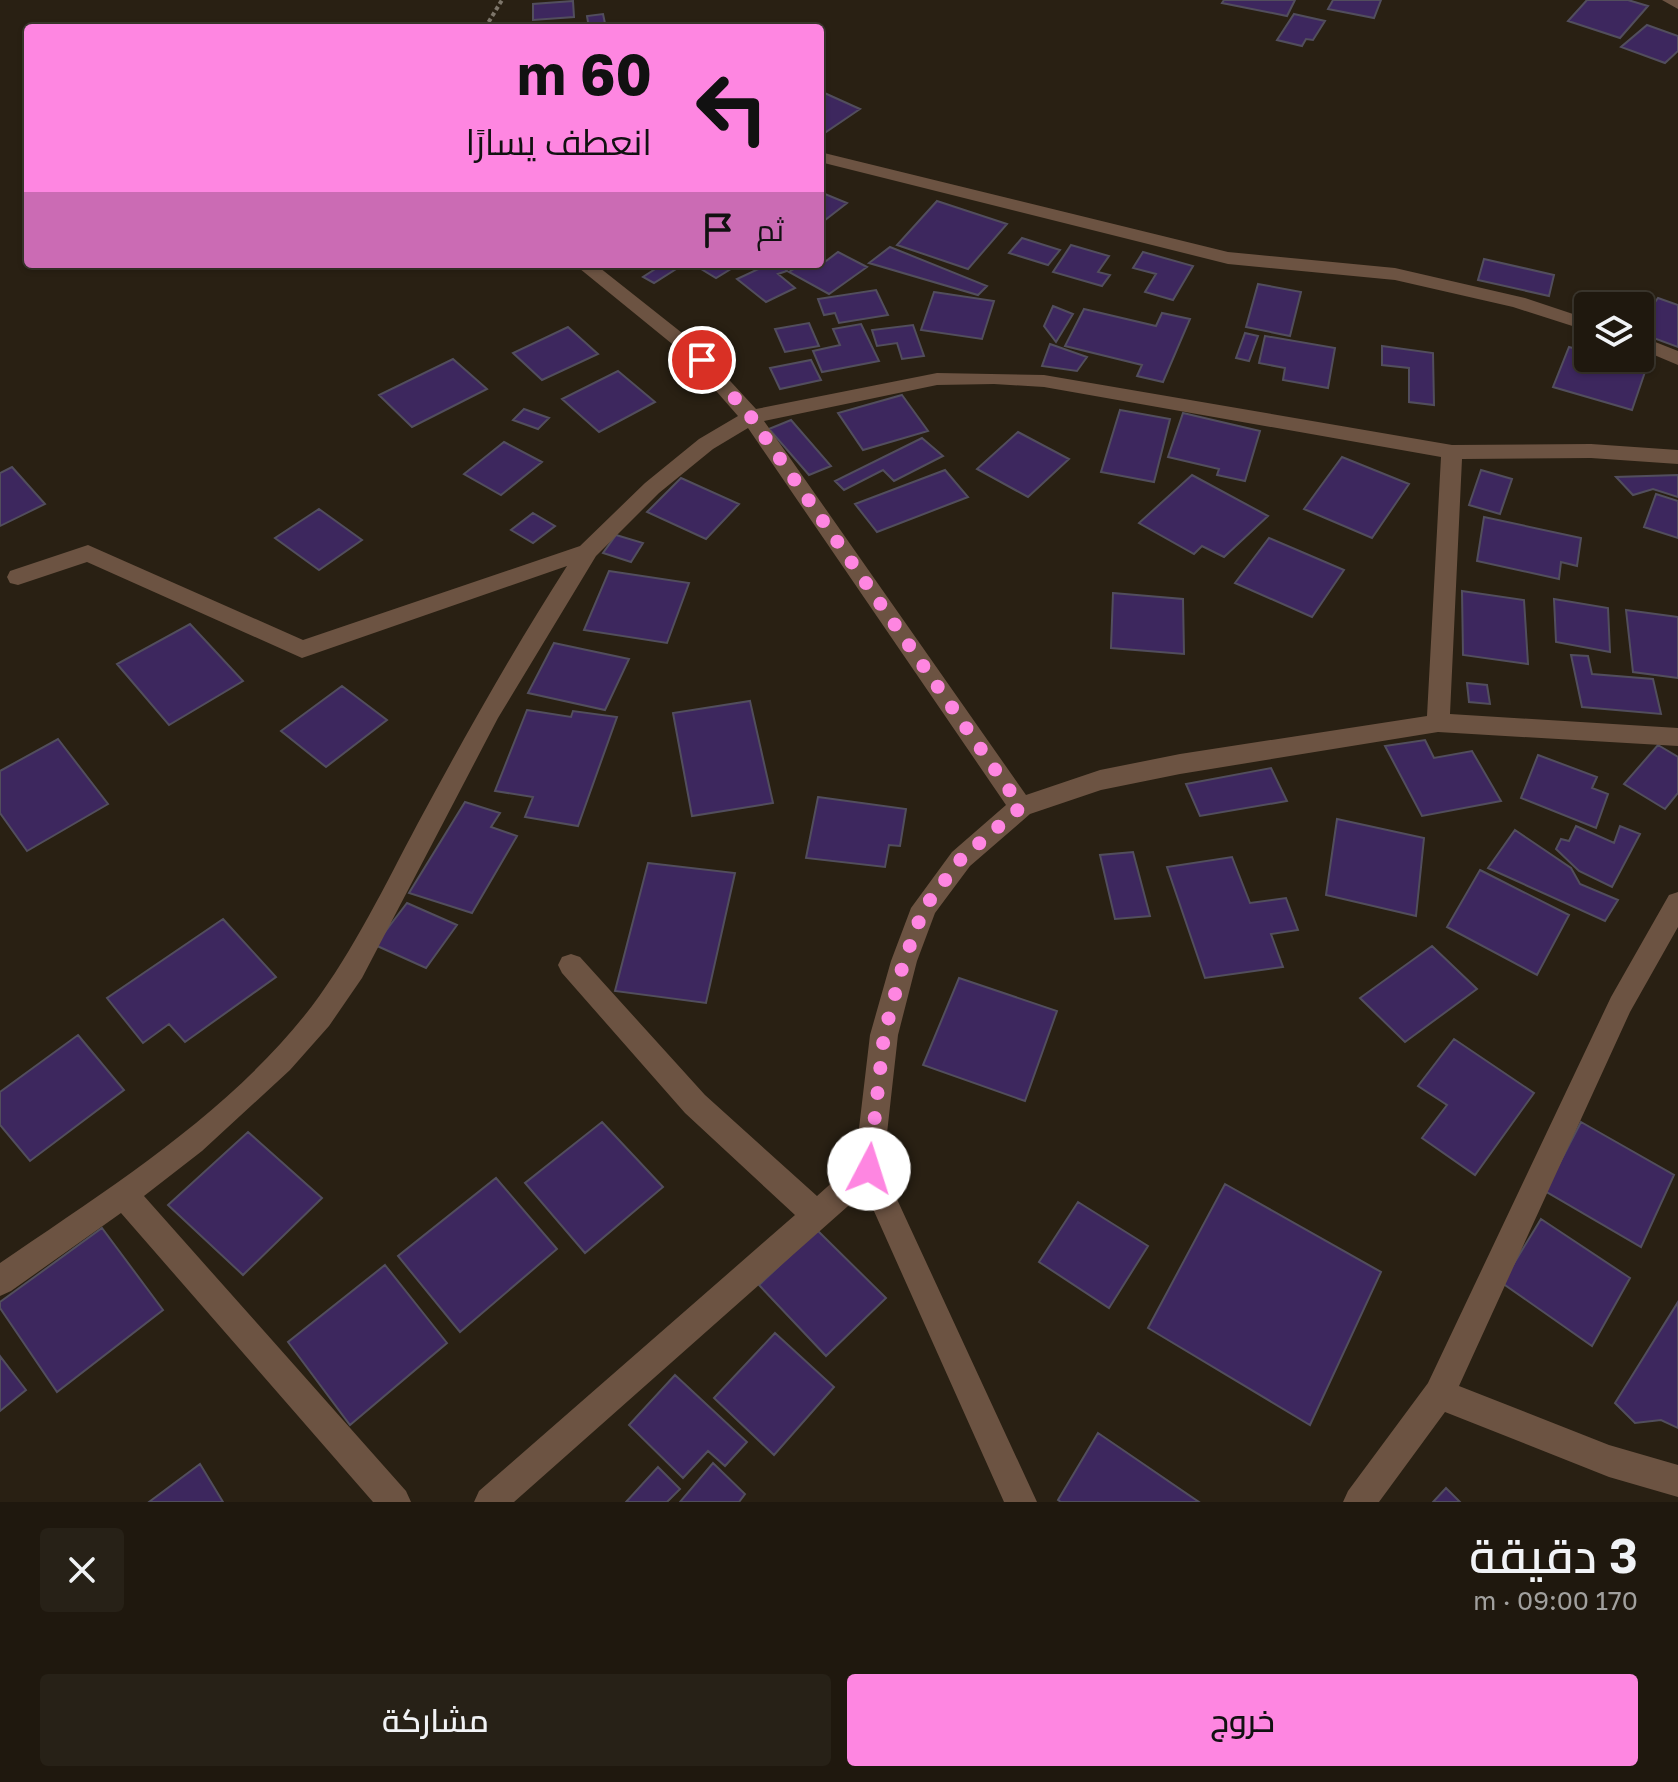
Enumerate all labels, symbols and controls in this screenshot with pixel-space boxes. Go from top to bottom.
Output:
text: 60 m [517,40,652,107]
icon: left [680,56,784,160]
text: انعطف يسارًا [466,120,652,163]
icon: arrive [696,208,740,252]
text: ثم [756,212,784,248]
map controls [1574,292,1654,372]
button: layers [1574,292,1654,372]
pin [668,326,736,394]
icon: arrive [680,338,724,382]
position arrow [827,1127,911,1211]
text: 3 دقيقة [1469,1526,1638,1584]
button: close [40,1528,124,1612]
text: 170 m · 09:00 [1473,1585,1638,1616]
button: مشاركة [40,1674,831,1766]
button: خروج [847,1674,1638,1766]

